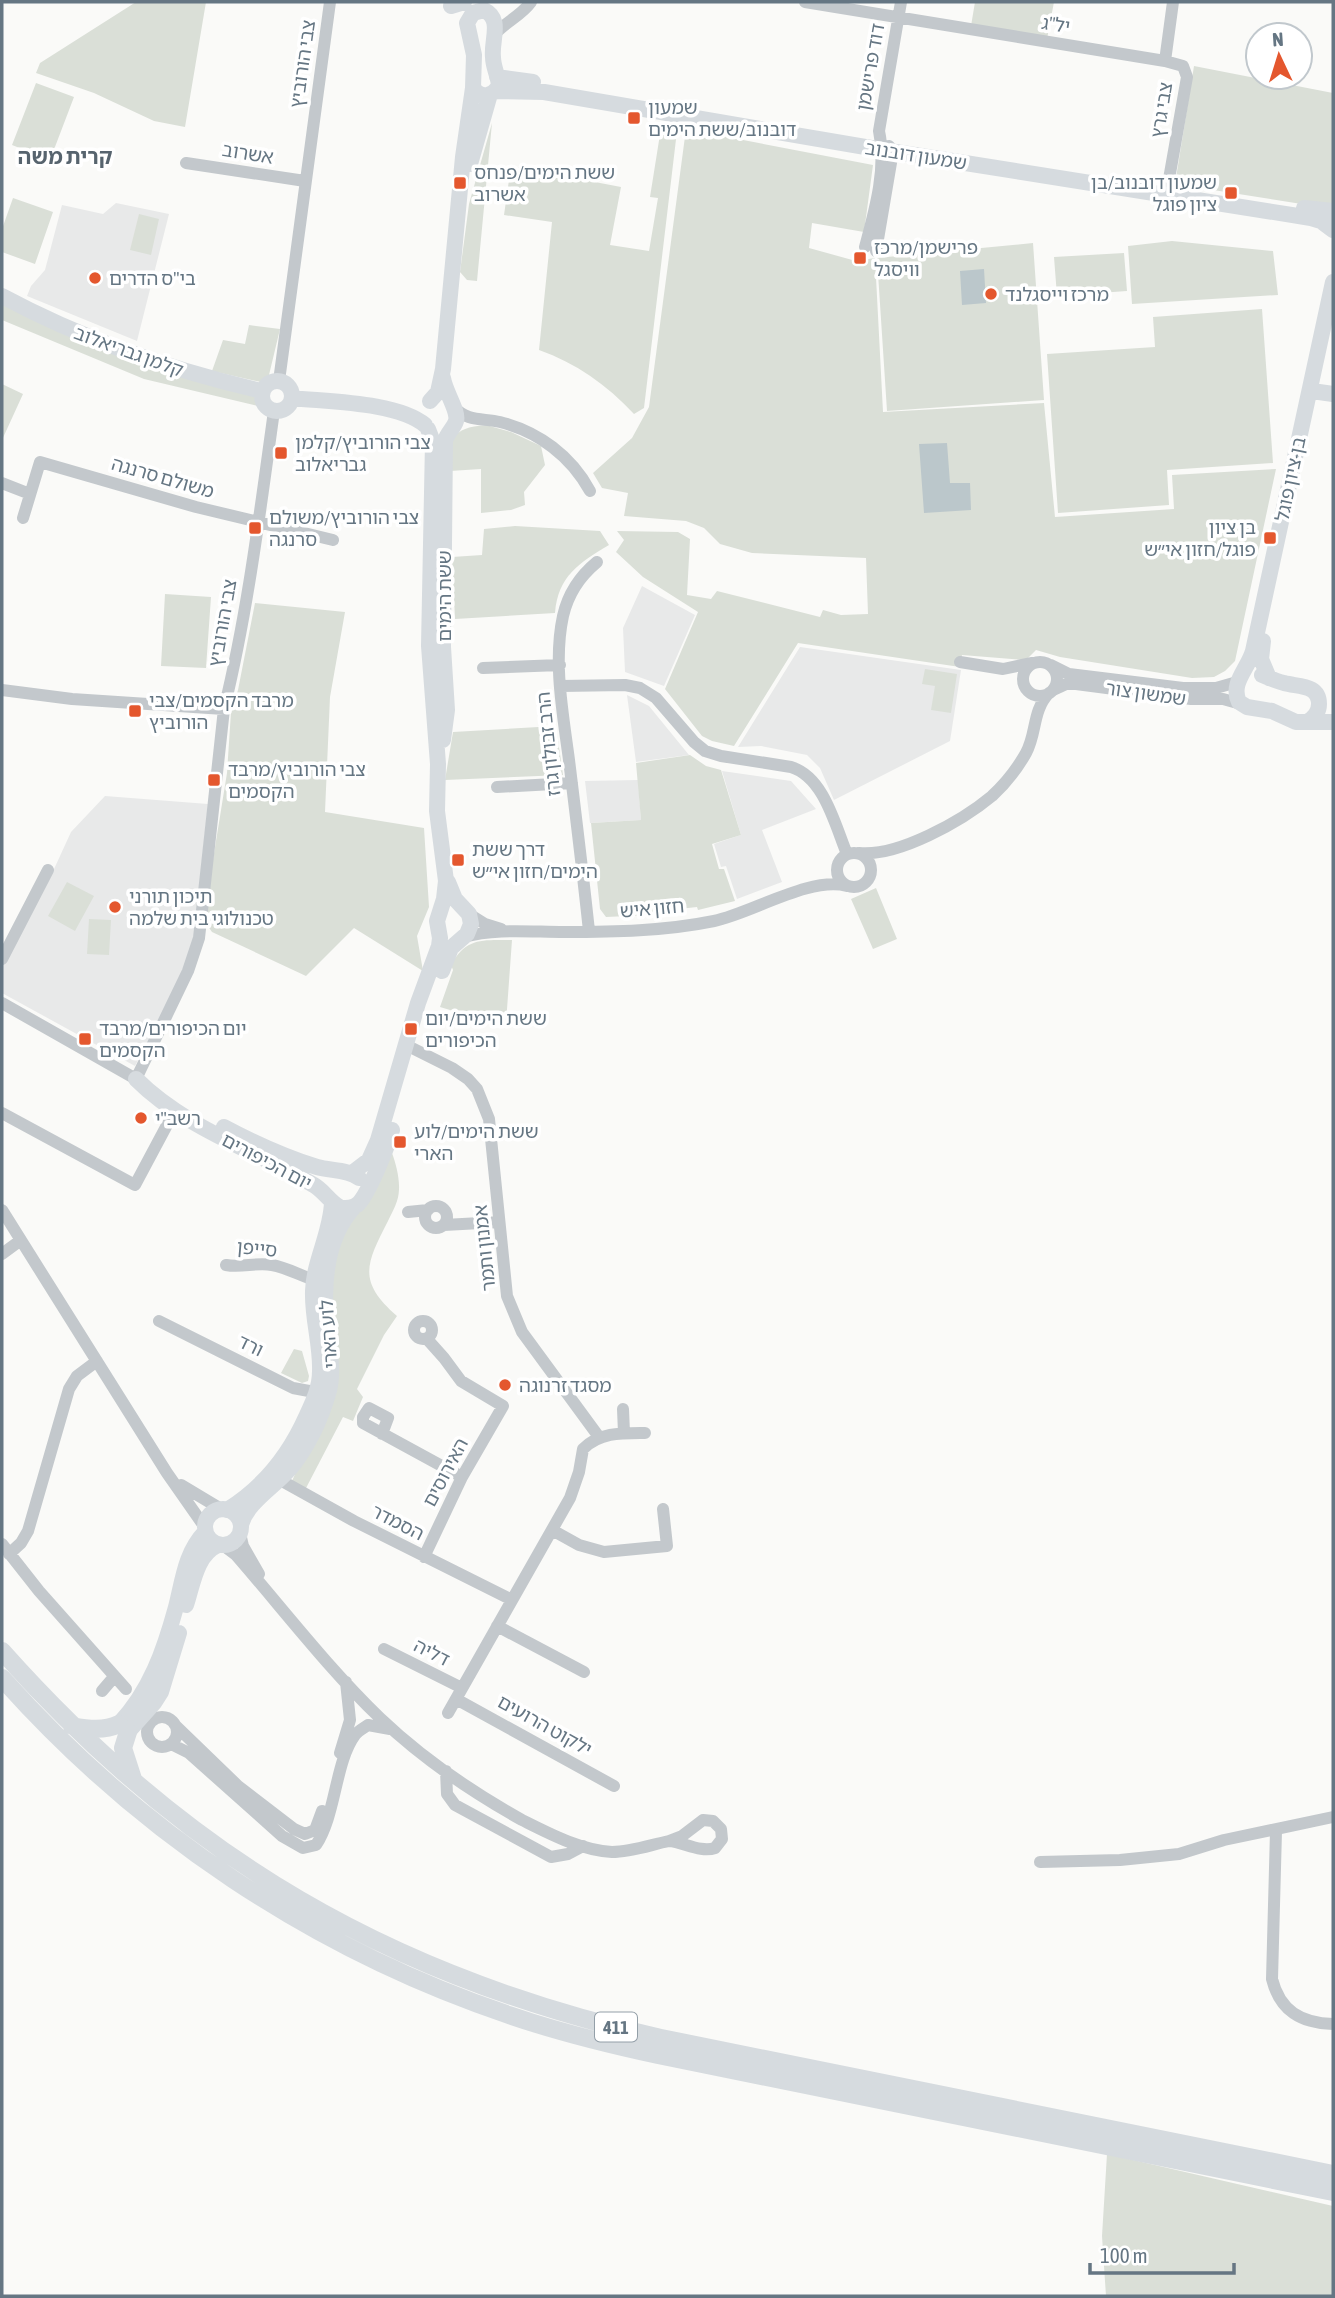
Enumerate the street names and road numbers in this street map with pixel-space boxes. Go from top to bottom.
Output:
street label: יל"ג [1040,11,1072,37]
street label: צבי הורוביץ [285,19,319,109]
street label: דוד פרישמן [851,21,889,113]
street label: צבי גרץ [1146,80,1176,140]
street label: שמעון דובנוב [864,136,968,174]
street label: אשרוב [221,138,275,168]
street label: קלמן גבריאלוב [71,321,187,381]
street label: בן-ציון פוגל [1270,434,1310,523]
street label: משולם סרנגה [109,452,217,502]
street label: ששת הימים [433,550,455,642]
street label: צבי הורוביץ [203,577,241,669]
street label: שמשון צור [1104,676,1188,710]
street label: הרב זבולון גרז [532,691,564,797]
street label: חזון איש [619,894,685,922]
street label: יום הכיפורים [218,1128,316,1194]
street label: אמנון ותמר [469,1204,499,1292]
street label: סייפן [236,1235,278,1261]
street label: לוע הארי [315,1299,341,1369]
street label: ורד [235,1329,267,1361]
street label: האירוסים [418,1434,472,1510]
street label: הסמדר [368,1499,428,1545]
street label: דליה [410,1634,454,1670]
street label: ילקוט הרועים [494,1690,596,1760]
road number: 411 [595,2012,637,2041]

